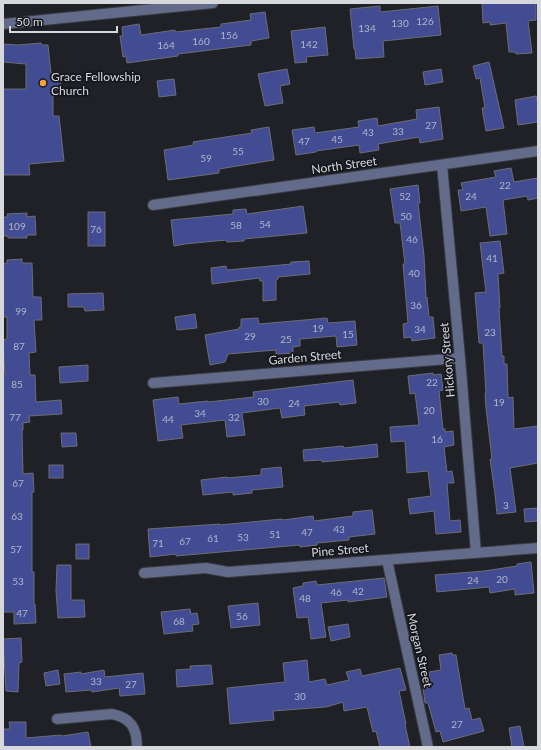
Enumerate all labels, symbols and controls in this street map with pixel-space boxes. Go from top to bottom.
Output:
scale bar [10,8,117,34]
text: 50 m [16,14,43,29]
house number: 126 [416,15,434,27]
house number: 130 [391,17,409,29]
house number: 134 [358,22,376,34]
house number: 156 [220,29,238,41]
house number: 160 [192,35,210,47]
house number: 142 [300,38,318,50]
house number: 164 [157,39,175,51]
place label: Grace Fellowship Church [51,69,141,98]
marker: Grace Fellowship Church [38,78,48,88]
house number: 27 [425,119,437,131]
house number: 33 [392,125,404,137]
house number: 43 [362,126,374,138]
house number: 45 [331,133,343,145]
house number: 47 [298,135,310,147]
house number: 55 [232,145,244,157]
house number: 59 [200,152,212,164]
street label: North Street [310,153,378,177]
house number: 22 [499,179,511,191]
house number: 52 [399,190,411,202]
house number: 24 [465,190,477,202]
house number: 50 [400,210,412,222]
house number: 54 [259,218,271,230]
house number: 58 [230,219,242,231]
house number: 109 [8,220,26,232]
house number: 76 [90,223,102,235]
house number: 46 [406,233,418,245]
house number: 41 [486,252,498,264]
house number: 40 [408,267,420,279]
house number: 36 [410,299,422,311]
house number: 99 [15,305,27,317]
street label: Hickory Street [436,321,458,398]
house number: 19 [312,322,324,334]
house number: 34 [414,323,426,335]
house number: 23 [484,326,496,338]
house number: 15 [342,328,354,340]
house number: 29 [244,330,256,342]
house number: 25 [280,333,292,345]
house number: 87 [13,340,25,352]
street label: Garden Street [268,346,343,368]
house number: 22 [426,376,438,388]
house number: 85 [11,378,23,390]
house number: 30 [257,395,269,407]
house number: 19 [493,396,505,408]
house number: 24 [288,397,300,409]
house number: 20 [423,404,435,416]
house number: 34 [194,407,206,419]
house number: 77 [9,411,21,423]
house number: 32 [228,411,240,423]
house number: 44 [162,413,174,425]
house number: 16 [431,433,443,445]
house number: 67 [12,477,24,489]
house number: 3 [503,499,509,511]
house number: 63 [11,510,23,522]
house number: 43 [333,523,345,535]
house number: 47 [301,526,313,538]
house number: 51 [269,528,281,540]
house number: 53 [237,531,249,543]
house number: 61 [207,532,219,544]
house number: 67 [179,535,191,547]
house number: 71 [152,537,164,549]
street label: Pine Street [311,540,370,560]
house number: 57 [10,543,22,555]
house number: 20 [496,573,508,585]
house number: 24 [467,574,479,586]
house number: 53 [12,575,24,587]
house number: 42 [352,585,364,597]
house number: 46 [330,586,342,598]
house number: 48 [299,592,311,604]
house number: 47 [16,607,28,619]
house number: 56 [236,610,248,622]
street label: Morgan Street [404,611,436,689]
house number: 68 [173,615,185,627]
house number: 33 [90,675,102,687]
house number: 27 [125,678,137,690]
house number: 30 [294,690,306,702]
house number: 27 [451,718,463,730]

